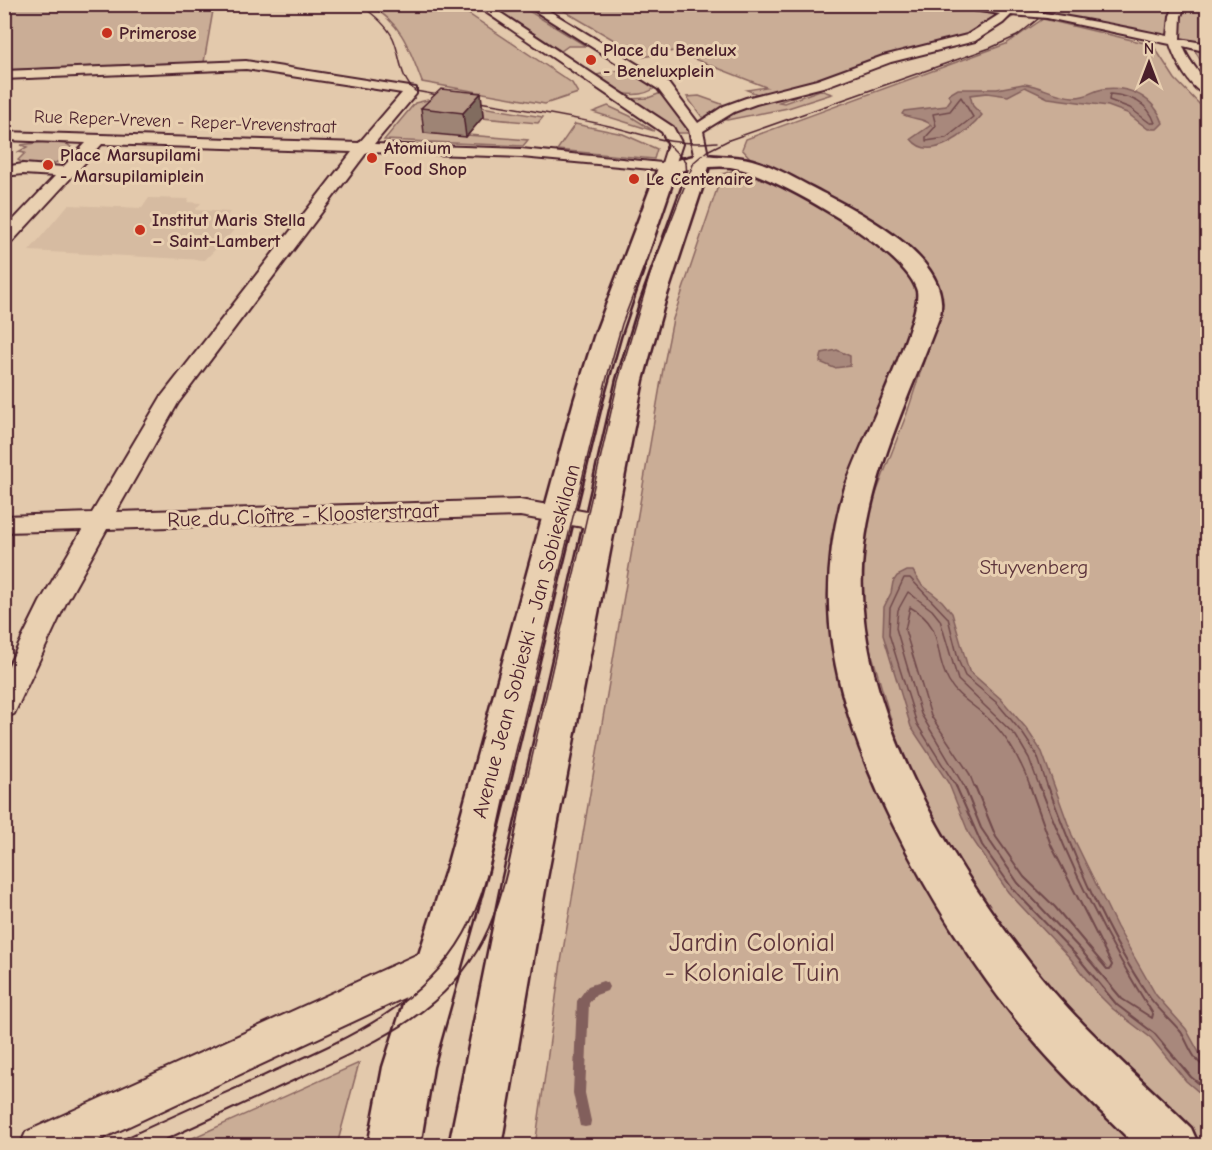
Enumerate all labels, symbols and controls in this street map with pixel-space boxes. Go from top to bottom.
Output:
place label: Primerose [119,23,197,44]
marker: Primerose [100,26,114,40]
north arrow [1119,33,1179,93]
place label: Place du Benelux - Beneluxplein [603,40,736,82]
text: N [1144,40,1154,58]
marker: Place du Benelux - Beneluxplein [584,53,598,67]
street label: Rue Reper-Vreven - Reper-Vrevenstraat [34,106,337,138]
place label: Atomium Food Shop [384,138,467,180]
place label: Place Marsupilami - Marsupilamiplein [60,145,204,187]
marker: Atomium Food Shop [365,151,379,165]
marker: Place Marsupilami - Marsupilamiplein [41,158,55,172]
place label: Le Centenaire [646,169,753,190]
marker: Le Centenaire [627,172,641,186]
place label: Institut Maris Stella – Saint-Lambert [152,210,306,252]
marker: Institut Maris Stella – Saint-Lambert [133,223,147,237]
street label: Avenue Jean Sobieski - Jan Sobieskilaan [467,461,585,821]
street label: Rue du Cloître - Kloosterstraat [167,498,440,532]
park label: Stuyvenberg [980,555,1088,579]
park label: Jardin Colonial - Koloniale Tuin [664,928,840,988]

